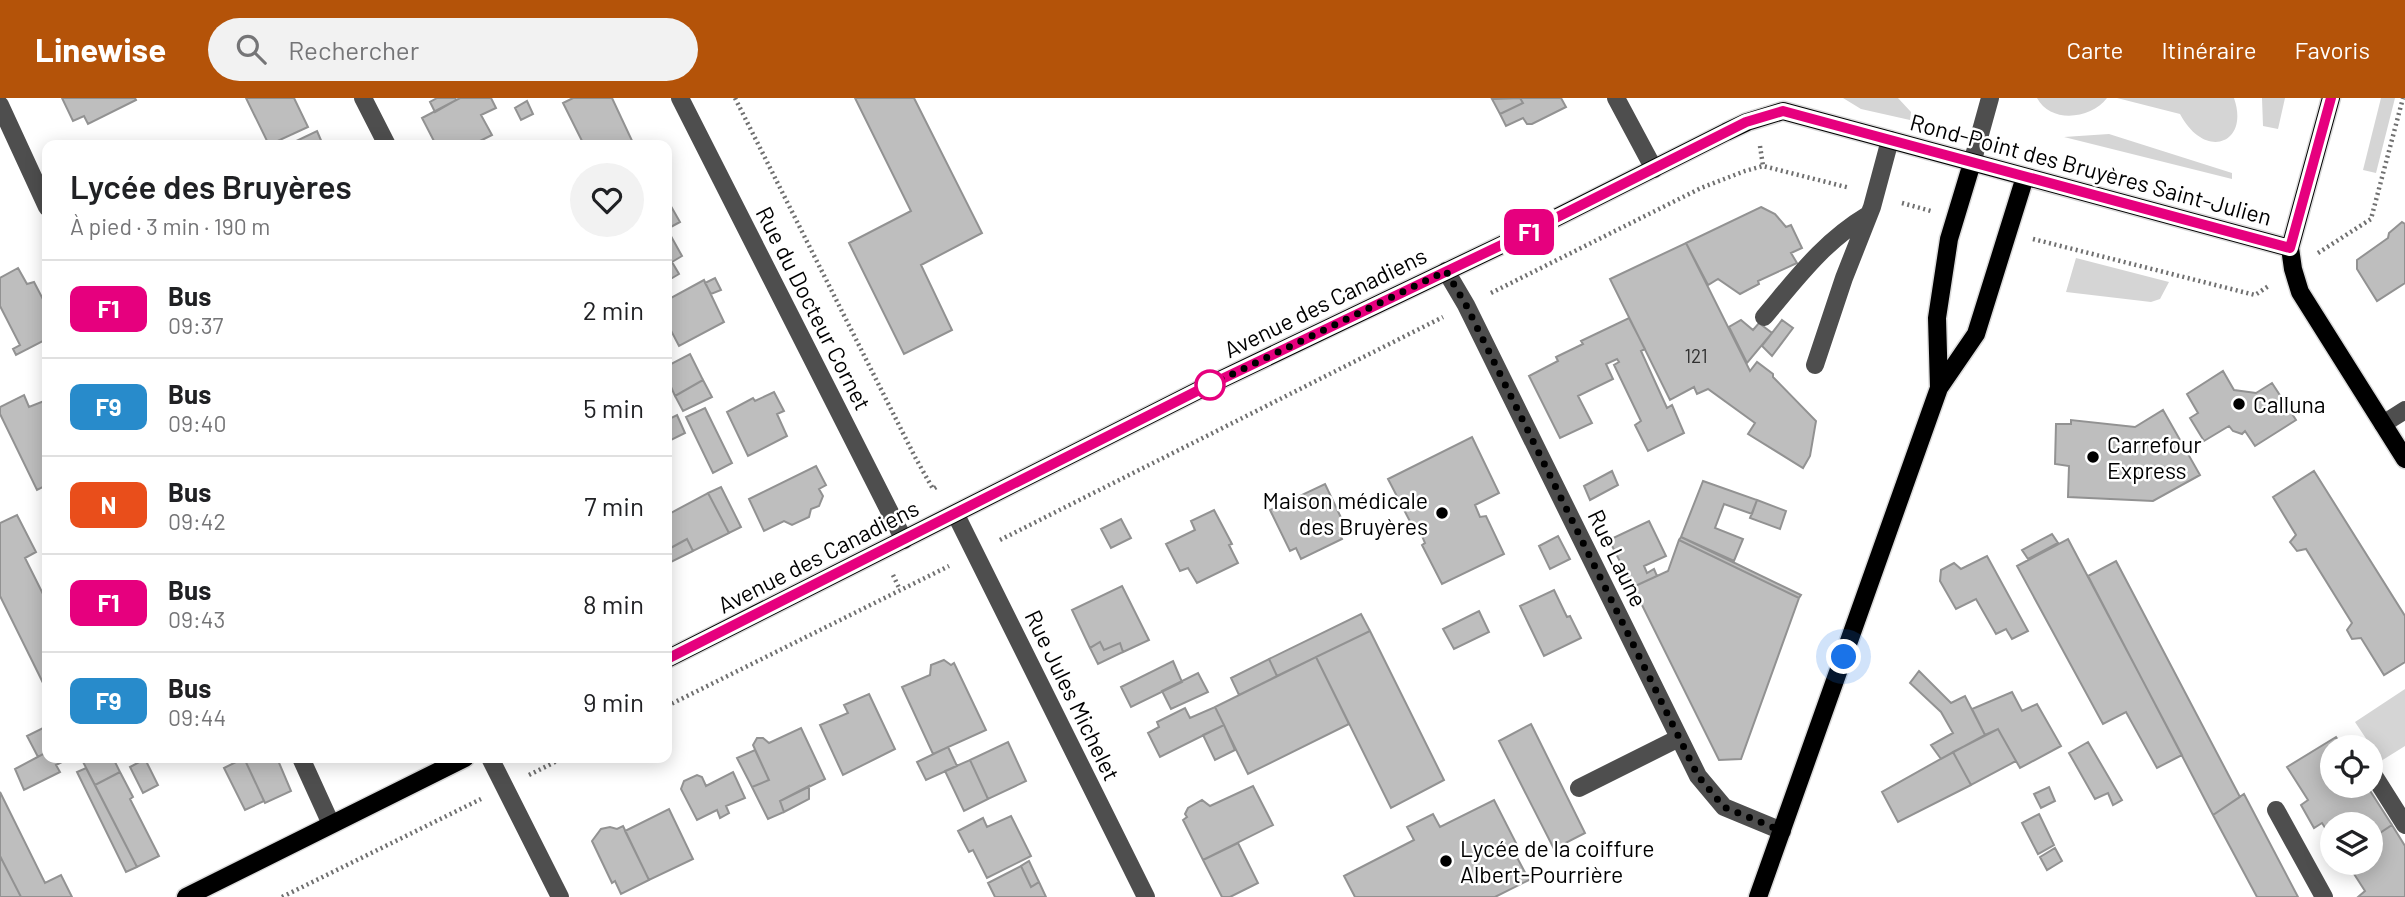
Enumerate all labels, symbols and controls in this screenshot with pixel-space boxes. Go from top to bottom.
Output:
search box [208,18,698,81]
text: Linewise [35,29,166,69]
icon: search [232,30,270,68]
text: Rechercher [288,34,419,65]
text: Carte [2067,35,2123,64]
text: Itinéraire [2161,35,2257,64]
text: Favoris [2295,35,2370,64]
street label: Rond-Point des Bruyères Saint-Julien [1907,107,2275,231]
button: heart [570,163,644,237]
text: Lycée des Bruyères [70,166,352,206]
street label: Rue du Docteur Cornet [751,202,877,414]
line badge: F1 [1498,209,1560,255]
text: À pied · 3 min · 190 m [70,212,270,240]
text: F1 [1518,217,1540,246]
street label: Avenue des Canadiens [1219,241,1431,363]
text: Bus [168,280,211,311]
text: F1 [98,294,119,323]
text: 2 min [583,294,644,325]
text: 09:37 [168,311,224,339]
house number: 121 [1684,344,1708,367]
unlabelled marker [1195,370,1225,400]
text: Bus [168,378,211,409]
place label: Calluna [2253,390,2326,418]
text: F9 [95,392,122,421]
text: 5 min [583,392,644,423]
marker: Calluna [2231,396,2247,412]
text: 09:40 [168,409,226,437]
place label: Carrefour Express [2107,430,2202,484]
marker: Carrefour Express [2085,449,2101,465]
text: Bus [168,476,211,507]
place label: Maison médicale des Bruyères [1263,486,1428,540]
text: N [101,490,116,519]
text: 7 min [584,490,644,521]
street label: Avenue des Canadiens [713,493,923,619]
marker: Maison médicale des Bruyères [1434,505,1450,521]
street label: Rue Laune [1582,505,1654,611]
text: 09:42 [168,507,226,535]
text: Bus [168,574,211,605]
text: F1 [98,588,119,617]
text: 8 min [583,588,644,619]
text: 09:43 [168,605,225,633]
street label: Rue Jules Michelet [1020,605,1126,785]
your location [1826,639,1861,674]
text: Bus [168,672,211,703]
text: F9 [95,686,122,715]
text: 9 min [583,686,644,717]
text: 09:44 [168,703,226,731]
map controls [2320,735,2383,875]
button: locate [2320,735,2383,798]
button: layers [2320,812,2383,875]
place label: Lycée de la coiffure Albert-Pourrière [1460,834,1655,888]
marker: Lycée de la coiffure Albert-Pourrière [1438,853,1454,869]

